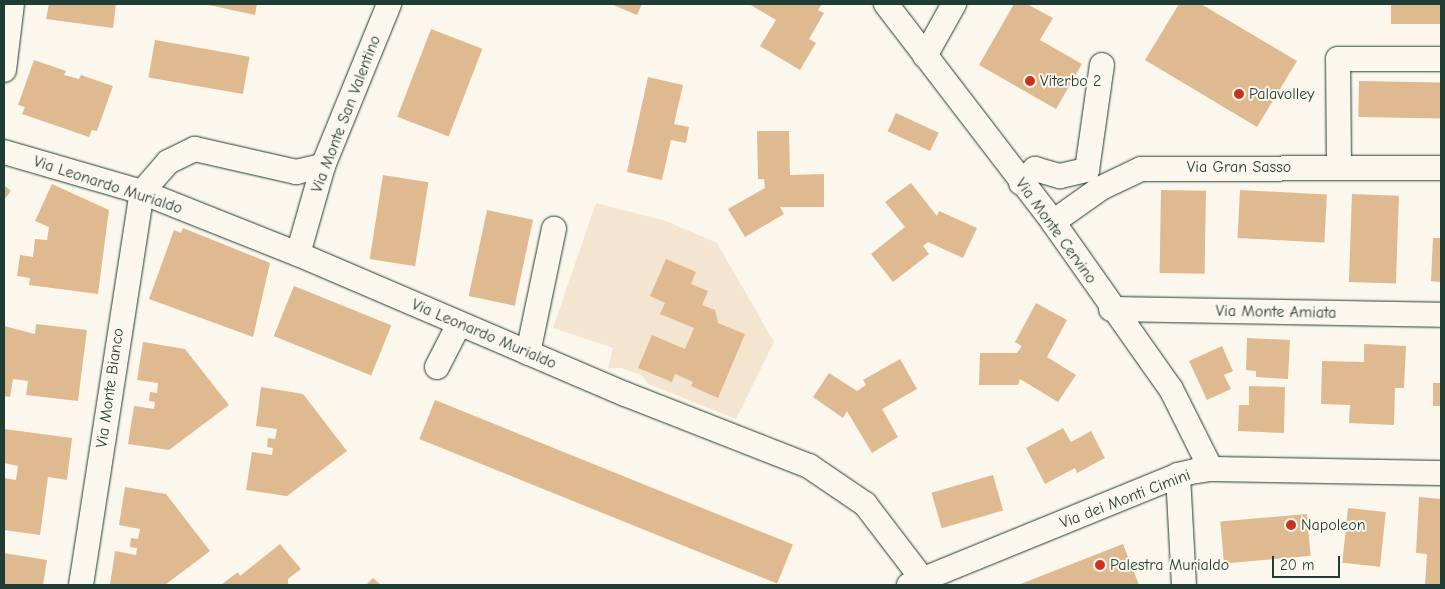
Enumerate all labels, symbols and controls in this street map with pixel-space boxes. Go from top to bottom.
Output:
street label: Via Monte San Valentino [307,33,385,195]
place label: Viterbo 2 [1040,71,1101,91]
marker: Viterbo 2 [1024,75,1036,87]
place label: Palavolley [1249,84,1314,104]
marker: Palavolley [1233,88,1245,100]
street label: Via Leonardo Murialdo [31,152,185,218]
street label: Via Gran Sasso [1187,157,1291,177]
street label: Via Monte Cervino [1011,174,1101,288]
street label: Via Leonardo Murialdo [409,295,559,373]
street label: Via Monte Amiata [1215,301,1337,323]
street label: Via Monte Bianco [92,327,128,449]
street label: Via dei Monti Cimini [1057,465,1193,533]
place label: Napoleon [1301,515,1366,535]
marker: Napoleon [1285,519,1297,531]
scale bar [1275,546,1342,578]
place label: Palestra Murialdo [1110,555,1229,575]
text: 20 m [1280,556,1314,574]
marker: Palestra Murialdo [1094,559,1106,571]

